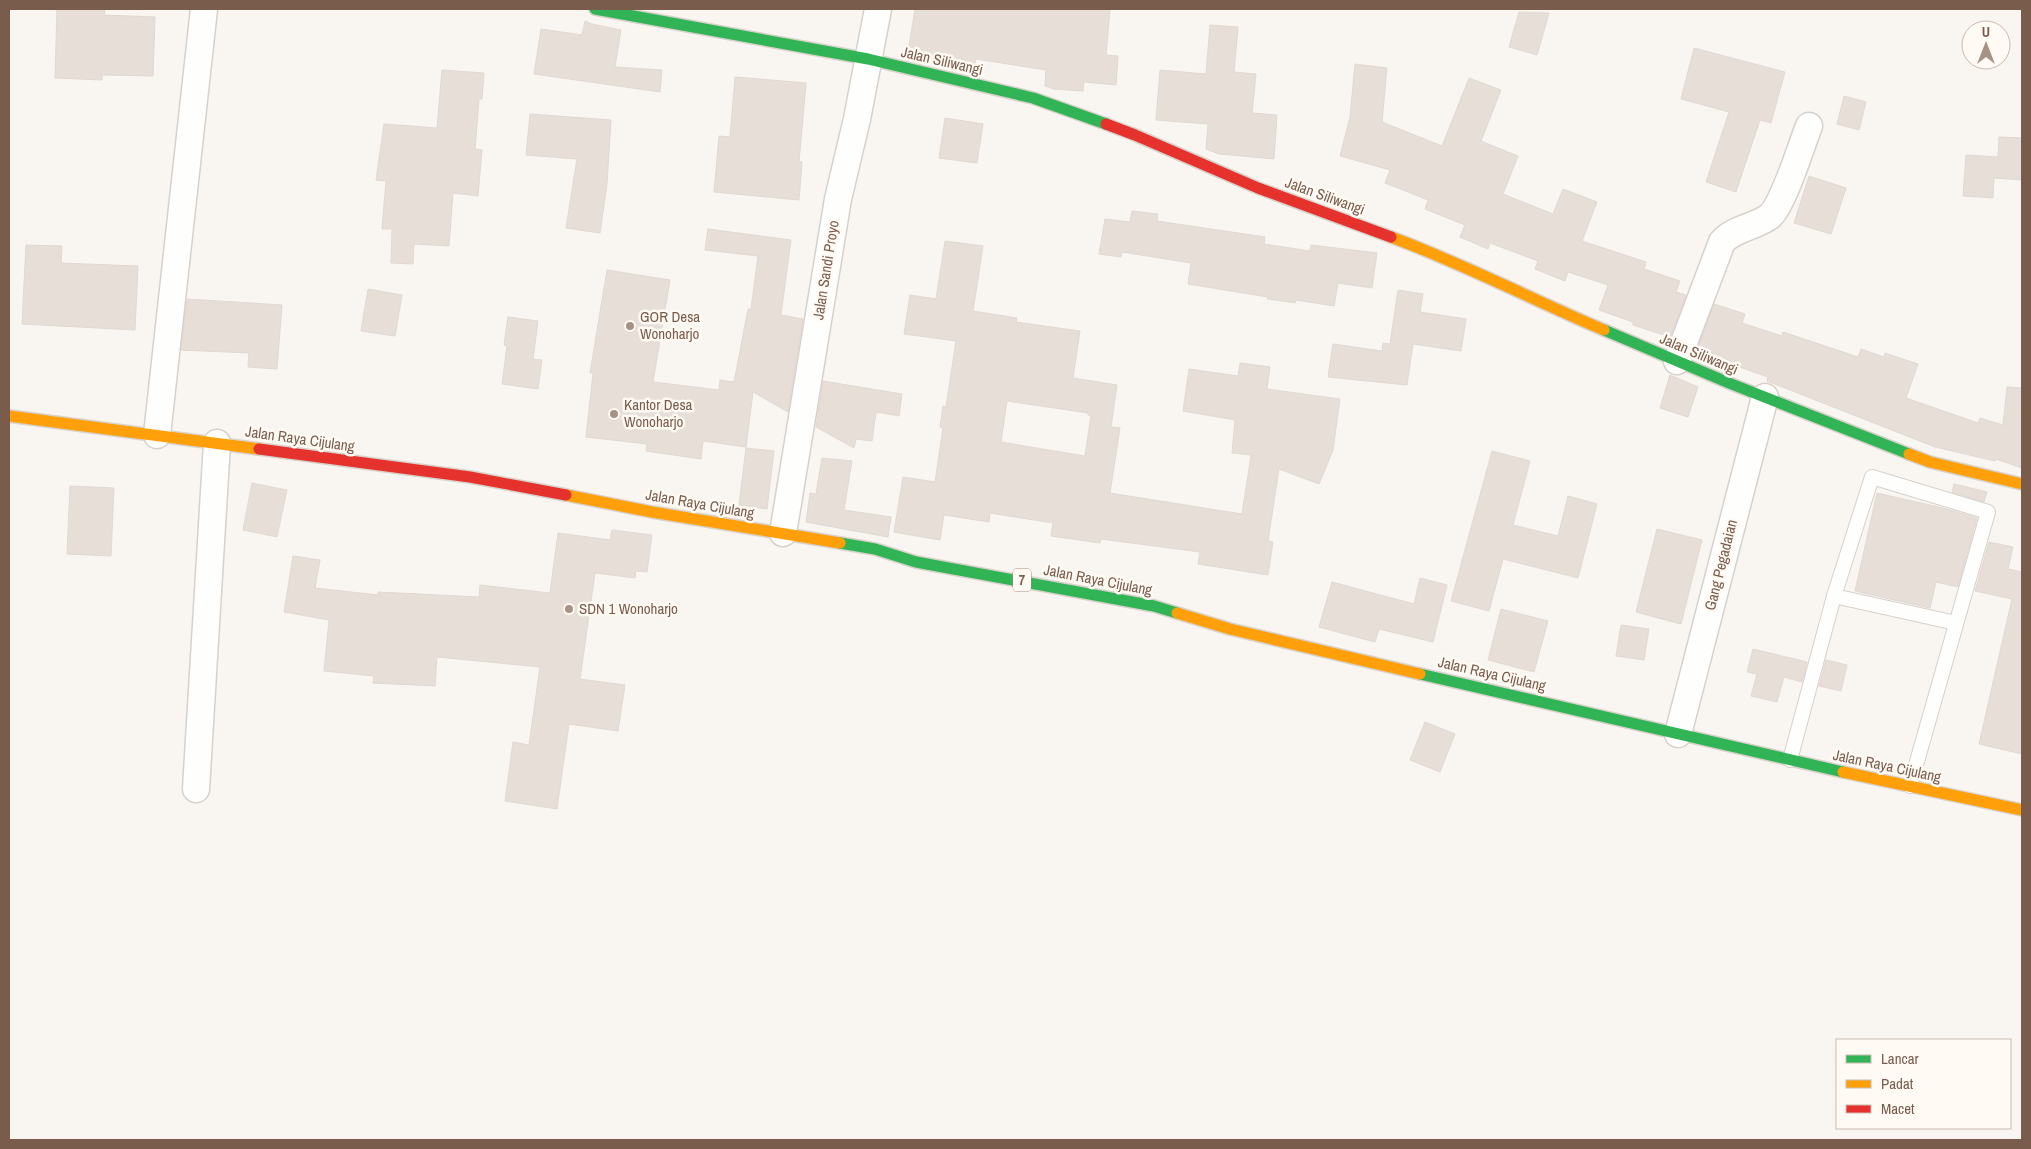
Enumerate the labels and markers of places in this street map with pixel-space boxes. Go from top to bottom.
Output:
place label: GOR Desa Wonoharjo [640,306,700,344]
marker: GOR Desa Wonoharjo [624,320,636,332]
place label: Kantor Desa Wonoharjo [624,394,693,432]
marker: Kantor Desa Wonoharjo [608,408,620,420]
place label: SDN 1 Wonoharjo [579,598,678,619]
marker: SDN 1 Wonoharjo [563,603,575,615]

